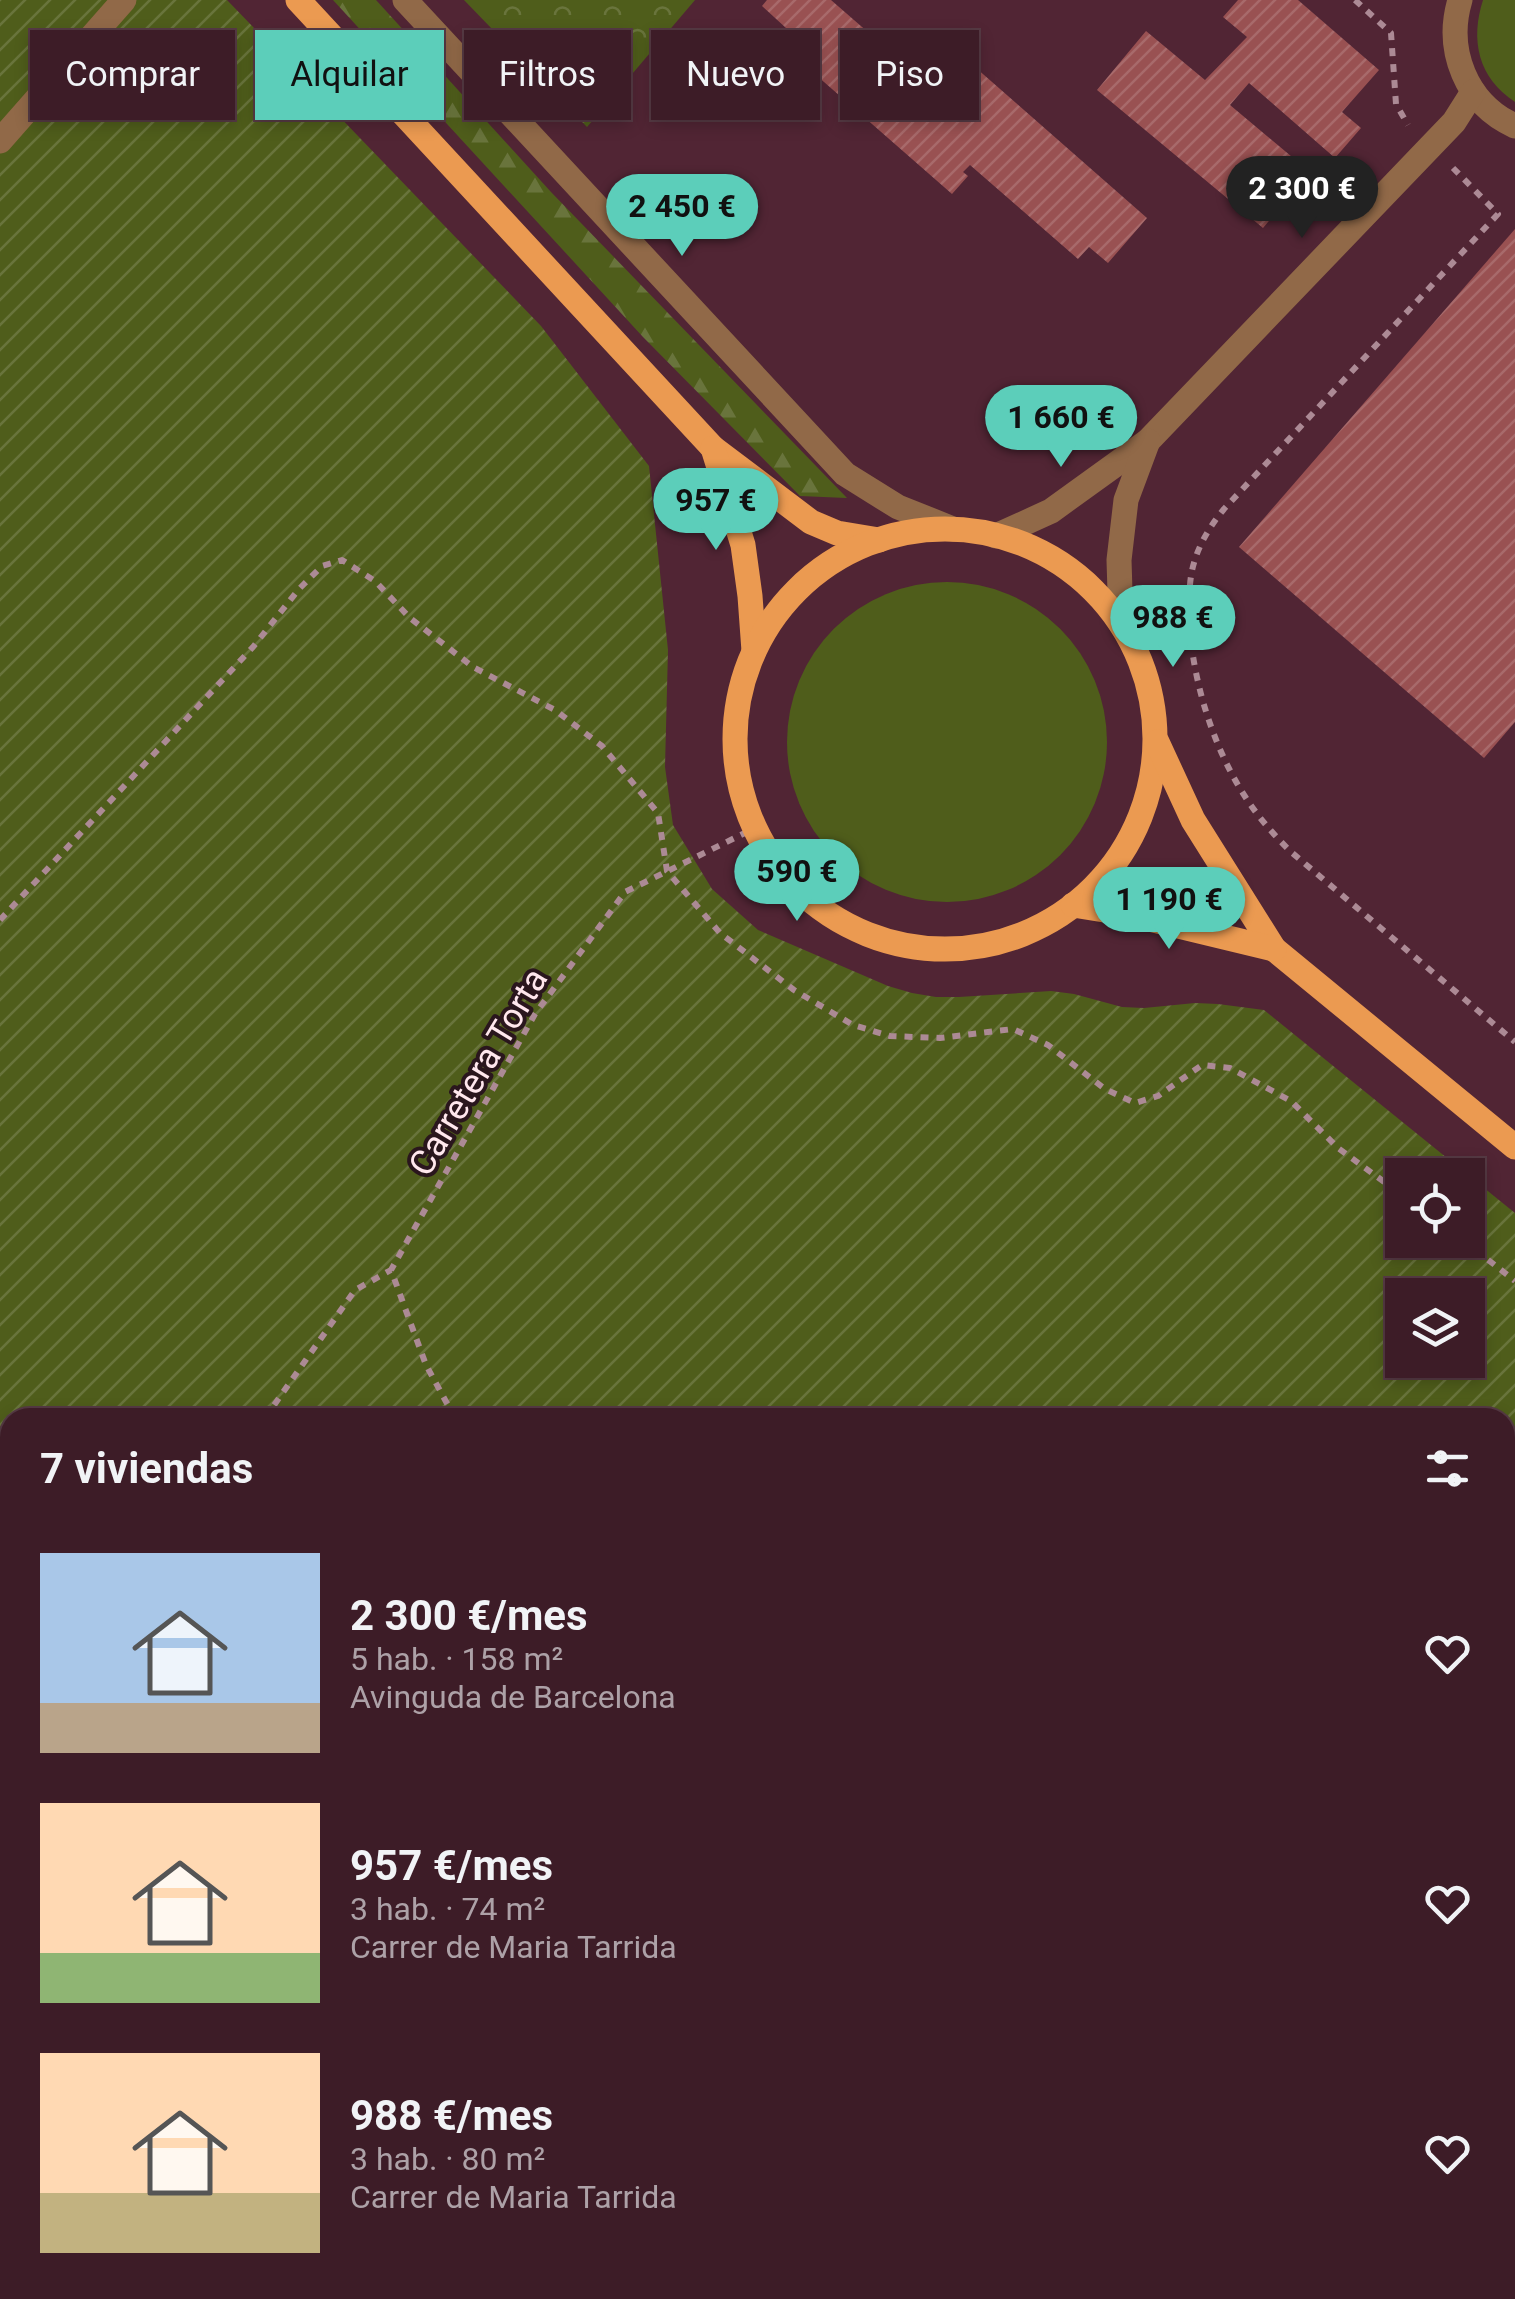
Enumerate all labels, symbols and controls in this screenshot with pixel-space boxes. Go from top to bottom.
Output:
chip: Comprar [30,30,235,120]
chip: Alquilar [255,30,444,120]
chip: Filtros [464,30,631,120]
chip: Nuevo [651,30,820,120]
chip: Piso [840,30,979,120]
pin: 2 300 € [1210,156,1394,241]
text: 2 300 € [1248,169,1356,207]
pin: 2 450 € [590,174,774,259]
text: 2 450 € [628,187,736,225]
pin: 1 660 € [969,385,1153,470]
text: 1 660 € [1007,398,1115,436]
pin: 957 € [646,468,786,553]
text: 957 € [675,481,757,519]
pin: 988 € [1103,585,1243,670]
text: 988 € [1132,598,1214,636]
pin: 590 € [727,839,867,924]
text: 590 € [756,852,838,890]
pin: 1 190 € [1077,867,1261,952]
text: 1 190 € [1115,880,1223,918]
street label: Carretera Torta [401,961,556,1183]
map controls [1385,1158,1485,1378]
button: locate [1385,1158,1485,1258]
button: layers [1385,1278,1485,1378]
icon: filters [1420,1441,1475,1496]
text: 7 viviendas [40,1444,253,1493]
text: 2 300 €/mes [350,1591,588,1640]
icon: home [120,1593,240,1713]
icon: heart [1420,1626,1475,1681]
text: 5 hab. · 158 m² [350,1640,563,1678]
text: Avinguda de Barcelona [350,1678,676,1716]
text: 957 €/mes [350,1841,553,1890]
icon: home [120,1843,240,1963]
icon: heart [1420,1876,1475,1931]
text: 3 hab. · 74 m² [350,1890,545,1928]
text: Carrer de Maria Tarrida [350,1928,677,1966]
text: 988 €/mes [350,2091,553,2140]
icon: home [120,2093,240,2213]
icon: heart [1420,2126,1475,2181]
text: 3 hab. · 80 m² [350,2140,545,2178]
text: Carrer de Maria Tarrida [350,2178,677,2216]

